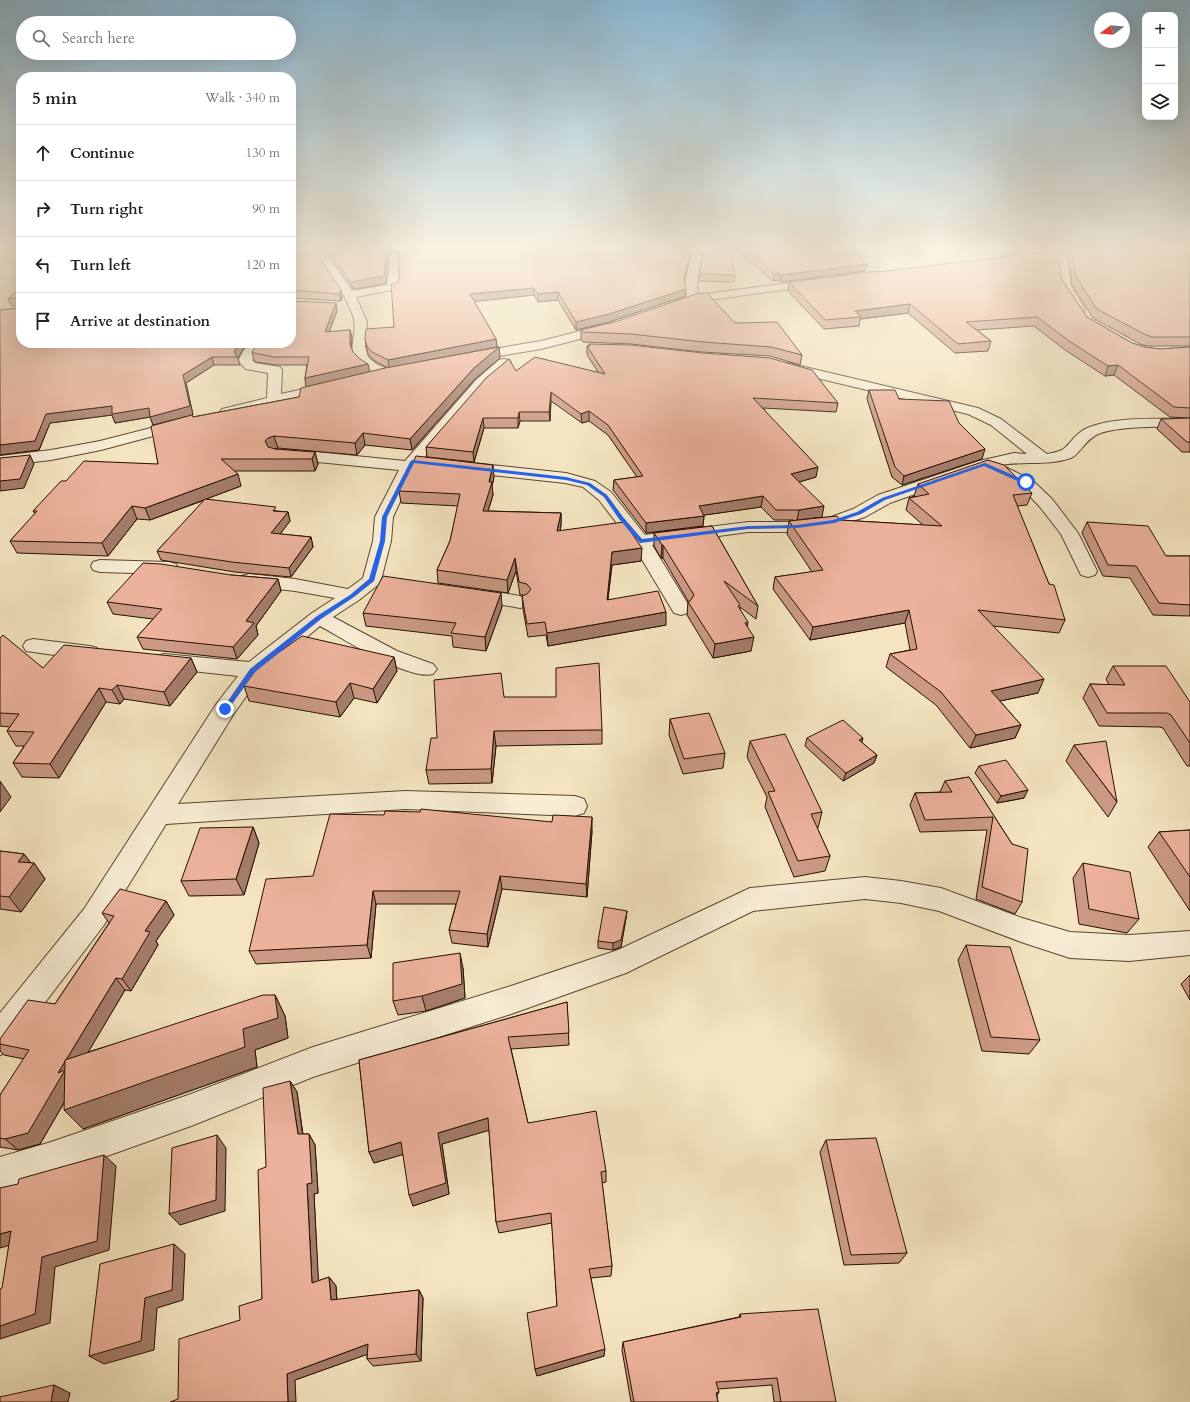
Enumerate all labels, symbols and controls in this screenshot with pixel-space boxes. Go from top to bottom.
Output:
north arrow [1094,12,1130,48]
map controls [1142,12,1178,120]
button: + [1142,12,1178,48]
search box [16,16,296,60]
icon: search [30,27,52,49]
text: Search here [62,28,135,48]
button: − [1142,48,1178,84]
button: layers [1142,84,1178,120]
text: 5 min [32,87,77,110]
text: Walk · 340 m [205,89,280,107]
icon: ahead [32,142,54,164]
text: Continue [70,143,135,163]
text: 130 m [246,144,280,162]
icon: right [32,198,54,220]
text: Turn right [70,199,143,219]
text: 90 m [252,200,280,218]
icon: left [32,254,54,276]
text: Turn left [70,255,131,275]
text: 120 m [246,256,280,274]
icon: arrive [32,310,54,332]
text: Arrive at destination [70,311,210,331]
route start [1017,473,1035,491]
route end [216,700,234,718]

